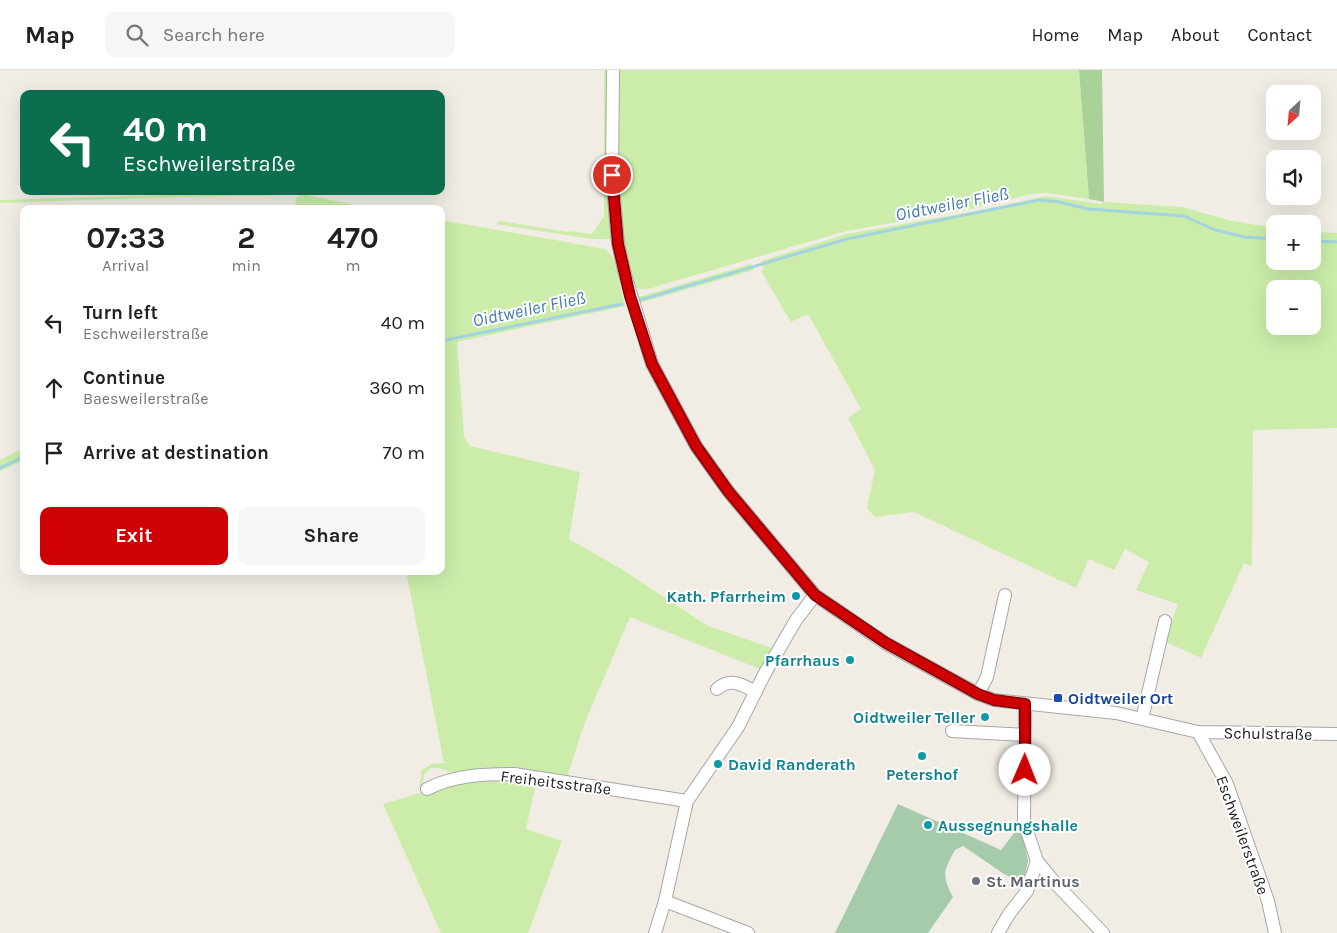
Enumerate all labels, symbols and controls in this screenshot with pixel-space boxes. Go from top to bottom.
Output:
search box [105,12,455,57]
text: Map [25,21,75,49]
icon: search [123,21,151,49]
text: Search here [163,24,265,46]
text: Home [1031,24,1079,46]
text: Map [1107,24,1143,46]
text: About [1171,24,1220,46]
text: Contact [1248,24,1312,46]
north arrow [1266,85,1321,140]
map controls [1266,85,1321,335]
text: 40 m [123,109,208,150]
icon: left [40,110,105,175]
button: sound [1266,150,1321,205]
text: Eschweilerstraße [123,151,295,177]
pin [591,154,633,196]
icon: arrive [598,161,626,189]
water label: Oidtweiler Fließ [893,182,1011,226]
button: + [1266,215,1321,270]
text: 07:33 [86,220,165,256]
text: 2 [237,220,255,256]
text: 470 [327,220,379,256]
text: Arrival [102,256,149,275]
text: min [232,256,261,275]
text: m [345,256,360,275]
button: − [1266,280,1321,335]
water label: Oidtweiler Fließ [470,286,588,332]
text: Turn left [83,302,158,324]
icon: left [40,309,68,337]
text: 40 m [381,312,425,334]
text: Eschweilerstraße [83,324,208,343]
text: Continue [83,367,165,389]
icon: ahead [40,374,68,402]
text: 360 m [369,377,425,399]
text: Baesweilerstraße [83,389,208,408]
icon: arrive [40,439,68,467]
text: Arrive at destination [83,442,269,464]
text: 70 m [383,442,425,464]
button: Exit [40,507,228,565]
button: Share [238,507,425,565]
place label: Kath. Pfarrheim [666,587,786,606]
marker: Kath. Pfarrheim [790,590,802,602]
place label: Pfarrhaus [765,651,840,670]
marker: Pfarrhaus [844,654,856,666]
place label: Oidtweiler Ort [1068,689,1173,708]
marker: Oidtweiler Ort [1052,692,1064,704]
place label: Oidtweiler Teller [853,708,976,727]
marker: Oidtweiler Teller [979,711,991,723]
street label: Schulstraße [1223,723,1313,744]
position arrow [998,743,1050,795]
marker: Petershof [916,750,928,762]
place label: David Randerath [728,755,856,774]
marker: David Randerath [712,758,724,770]
place label: Petershof [886,765,958,784]
street label: Freiheitsstraße [500,766,612,799]
street label: Eschweilerstraße [1212,773,1273,897]
place label: Aussegnungshalle [938,816,1078,835]
marker: Aussegnungshalle [922,819,934,831]
place label: St. Martinus [986,872,1080,891]
marker: St. Martinus [970,875,982,887]

